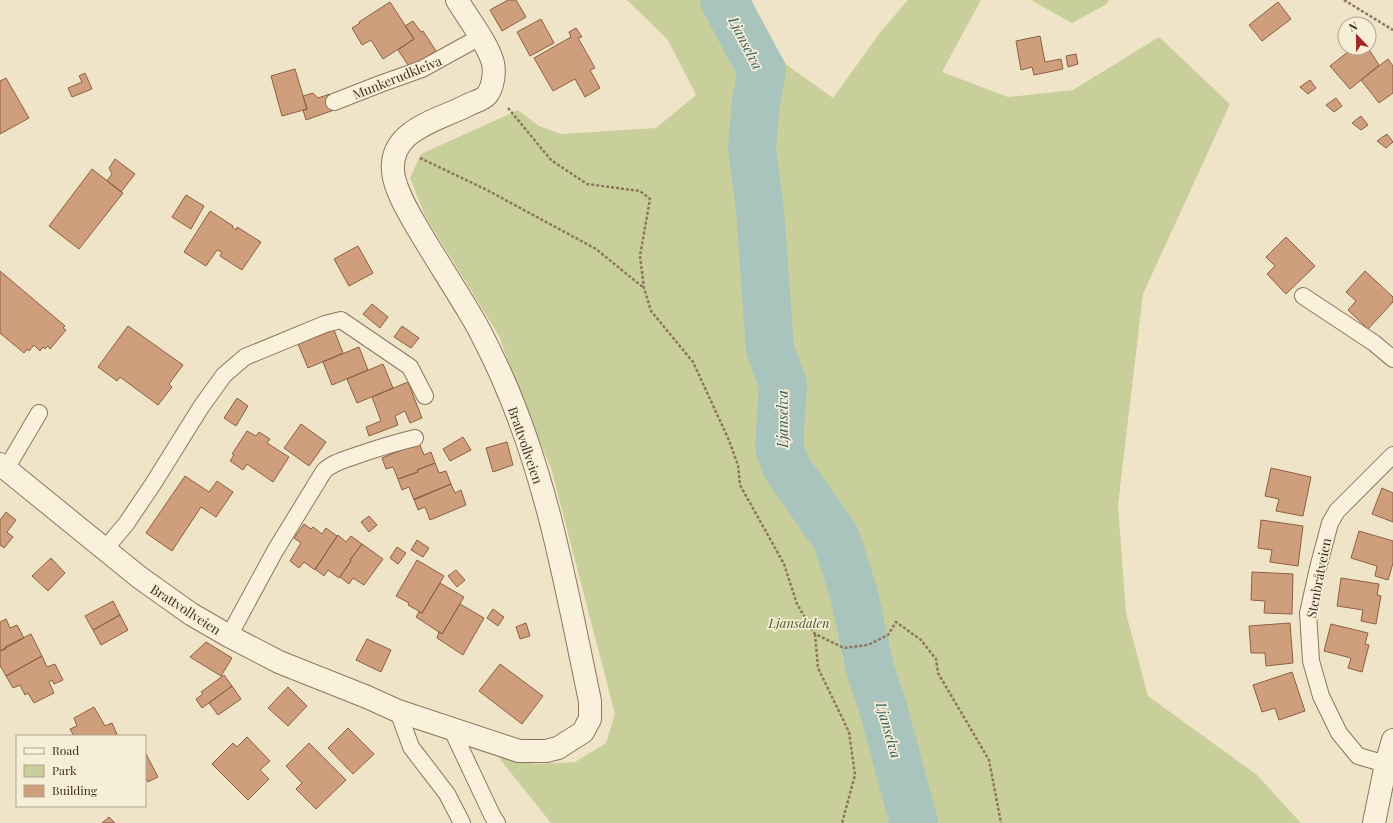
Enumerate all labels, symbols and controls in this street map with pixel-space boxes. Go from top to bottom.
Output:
water label: Ljanselva [724,12,768,73]
north arrow [1337,16,1377,56]
text: N [1347,18,1360,35]
street label: Munkerudkleiva [350,51,444,103]
water label: Ljanselva [773,390,792,449]
street label: Brattvollveien [505,404,547,486]
street label: Stenbråtveien [1302,536,1334,619]
street label: Brattvollveien [148,580,225,638]
park label: Ljansdalen [767,614,830,631]
water label: Ljanselva [872,699,906,760]
legend [16,735,146,807]
text: Road [52,742,79,758]
text: Park [52,762,77,778]
text: Building [52,782,98,798]

